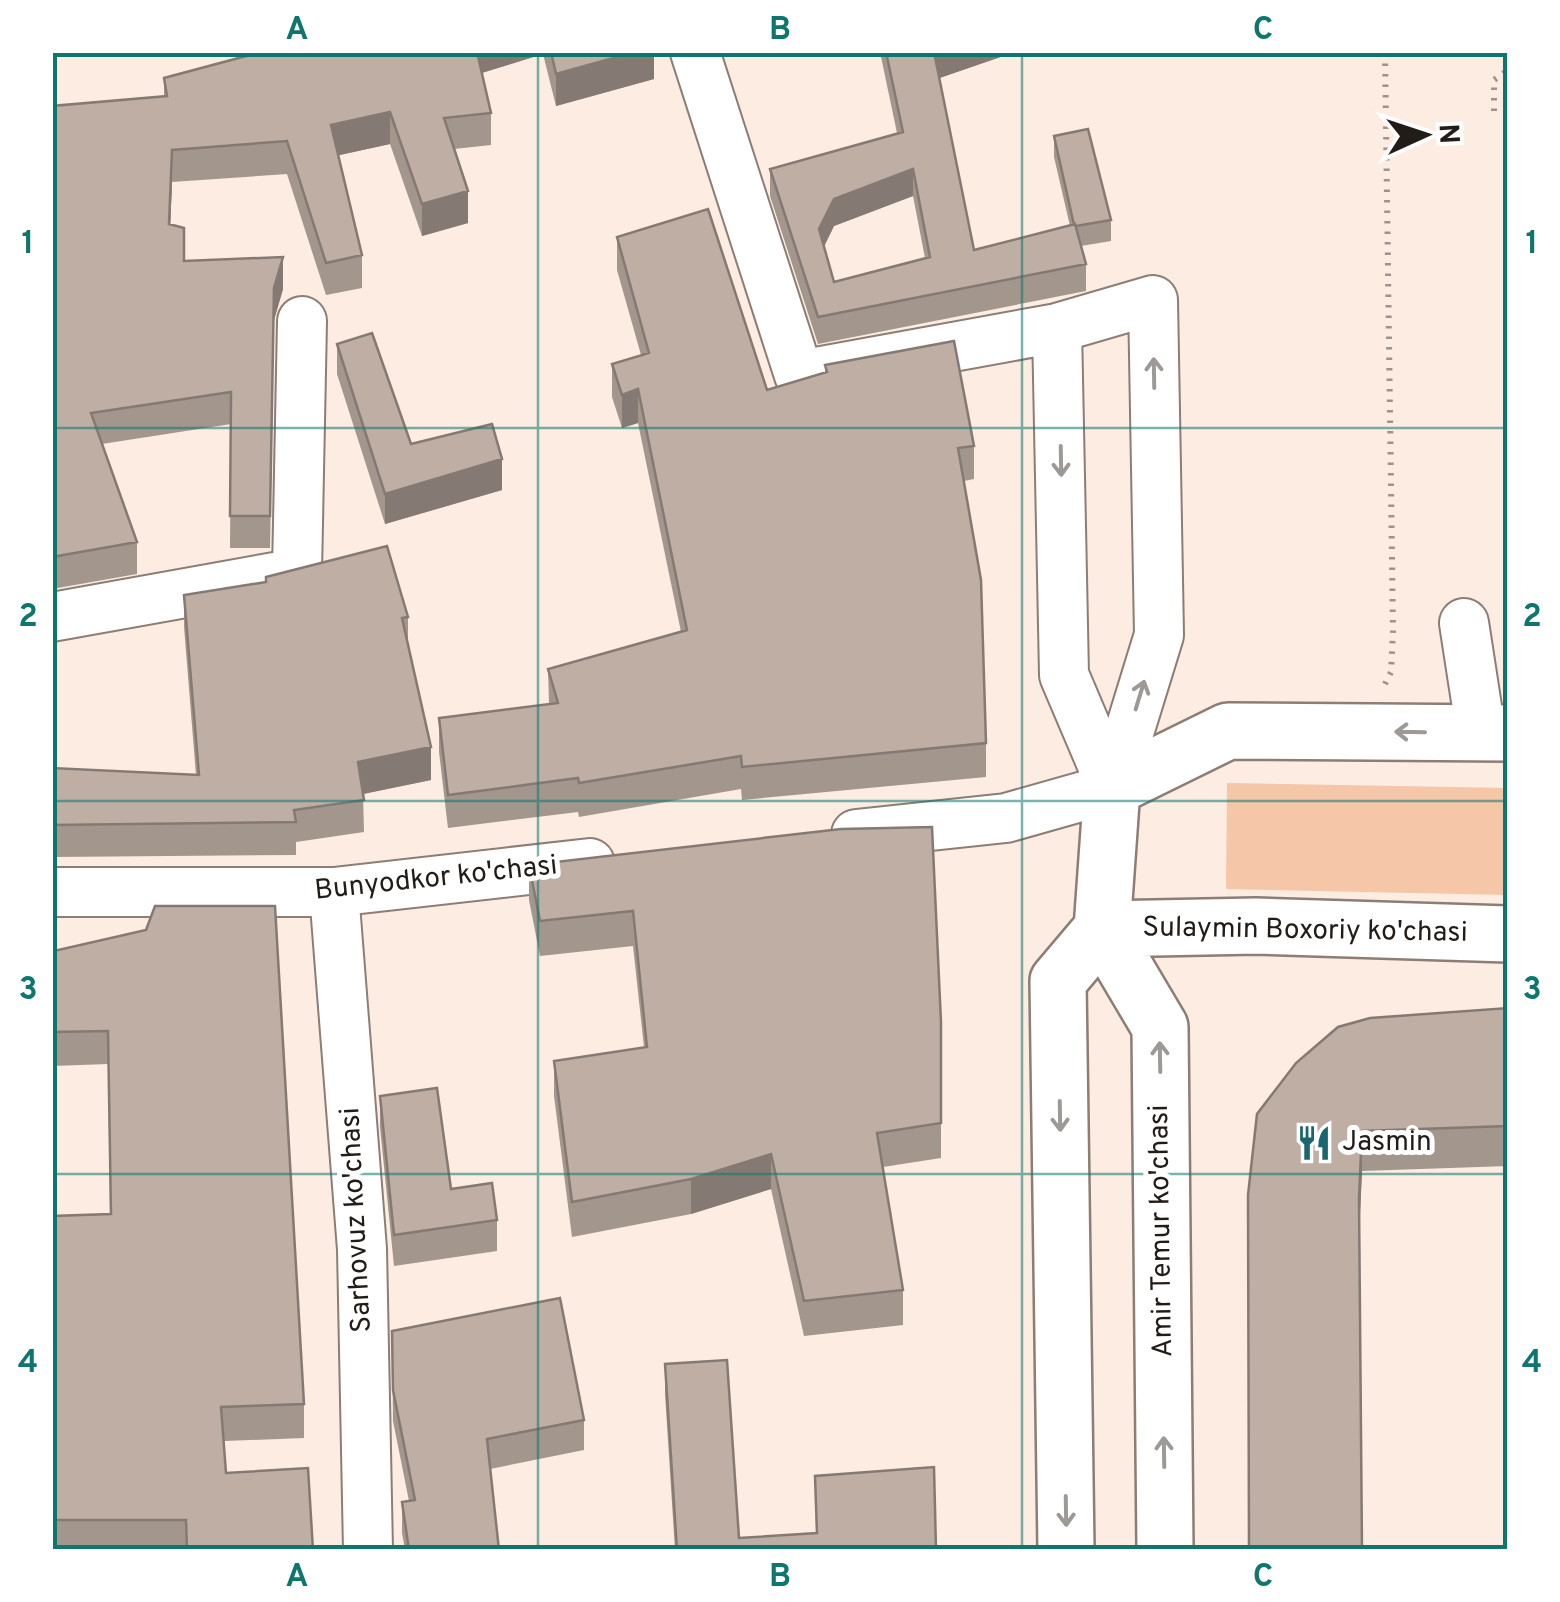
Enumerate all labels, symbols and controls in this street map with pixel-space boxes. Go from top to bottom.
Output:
text: A [286,11,308,51]
text: B [769,11,791,51]
text: C [1253,11,1273,51]
north arrow [1375,85,1475,185]
text: N [1428,123,1465,145]
text: 1 [22,225,34,265]
text: 1 [1526,225,1538,265]
one-way arrow [1144,357,1164,390]
one-way arrow [1052,444,1070,476]
text: 2 [18,598,38,638]
text: 2 [1522,598,1542,638]
one-way arrow [1132,679,1150,711]
one-way arrow [1395,722,1427,741]
street label: Bunyodkor ko'chasi [313,848,559,910]
street label: Sulaymin Boxoriy ko'chasi [1142,910,1468,952]
text: 3 [18,971,38,1011]
text: 3 [1522,971,1542,1011]
one-way arrow [1150,1042,1170,1074]
one-way arrow [1051,1099,1070,1131]
street label: Amir Temur ko'chasi [1142,1104,1182,1358]
street label: Sarhovuz ko'chasi [333,1106,381,1334]
restaurant icon: Jasmin [1295,1124,1333,1162]
place label: Jasmin [1342,1125,1432,1161]
text: 4 [18,1344,38,1384]
text: 4 [1522,1344,1542,1384]
one-way arrow [1154,1437,1174,1470]
one-way arrow [1056,1494,1076,1526]
text: A [286,1558,308,1598]
text: B [769,1558,791,1598]
text: C [1253,1558,1273,1598]

